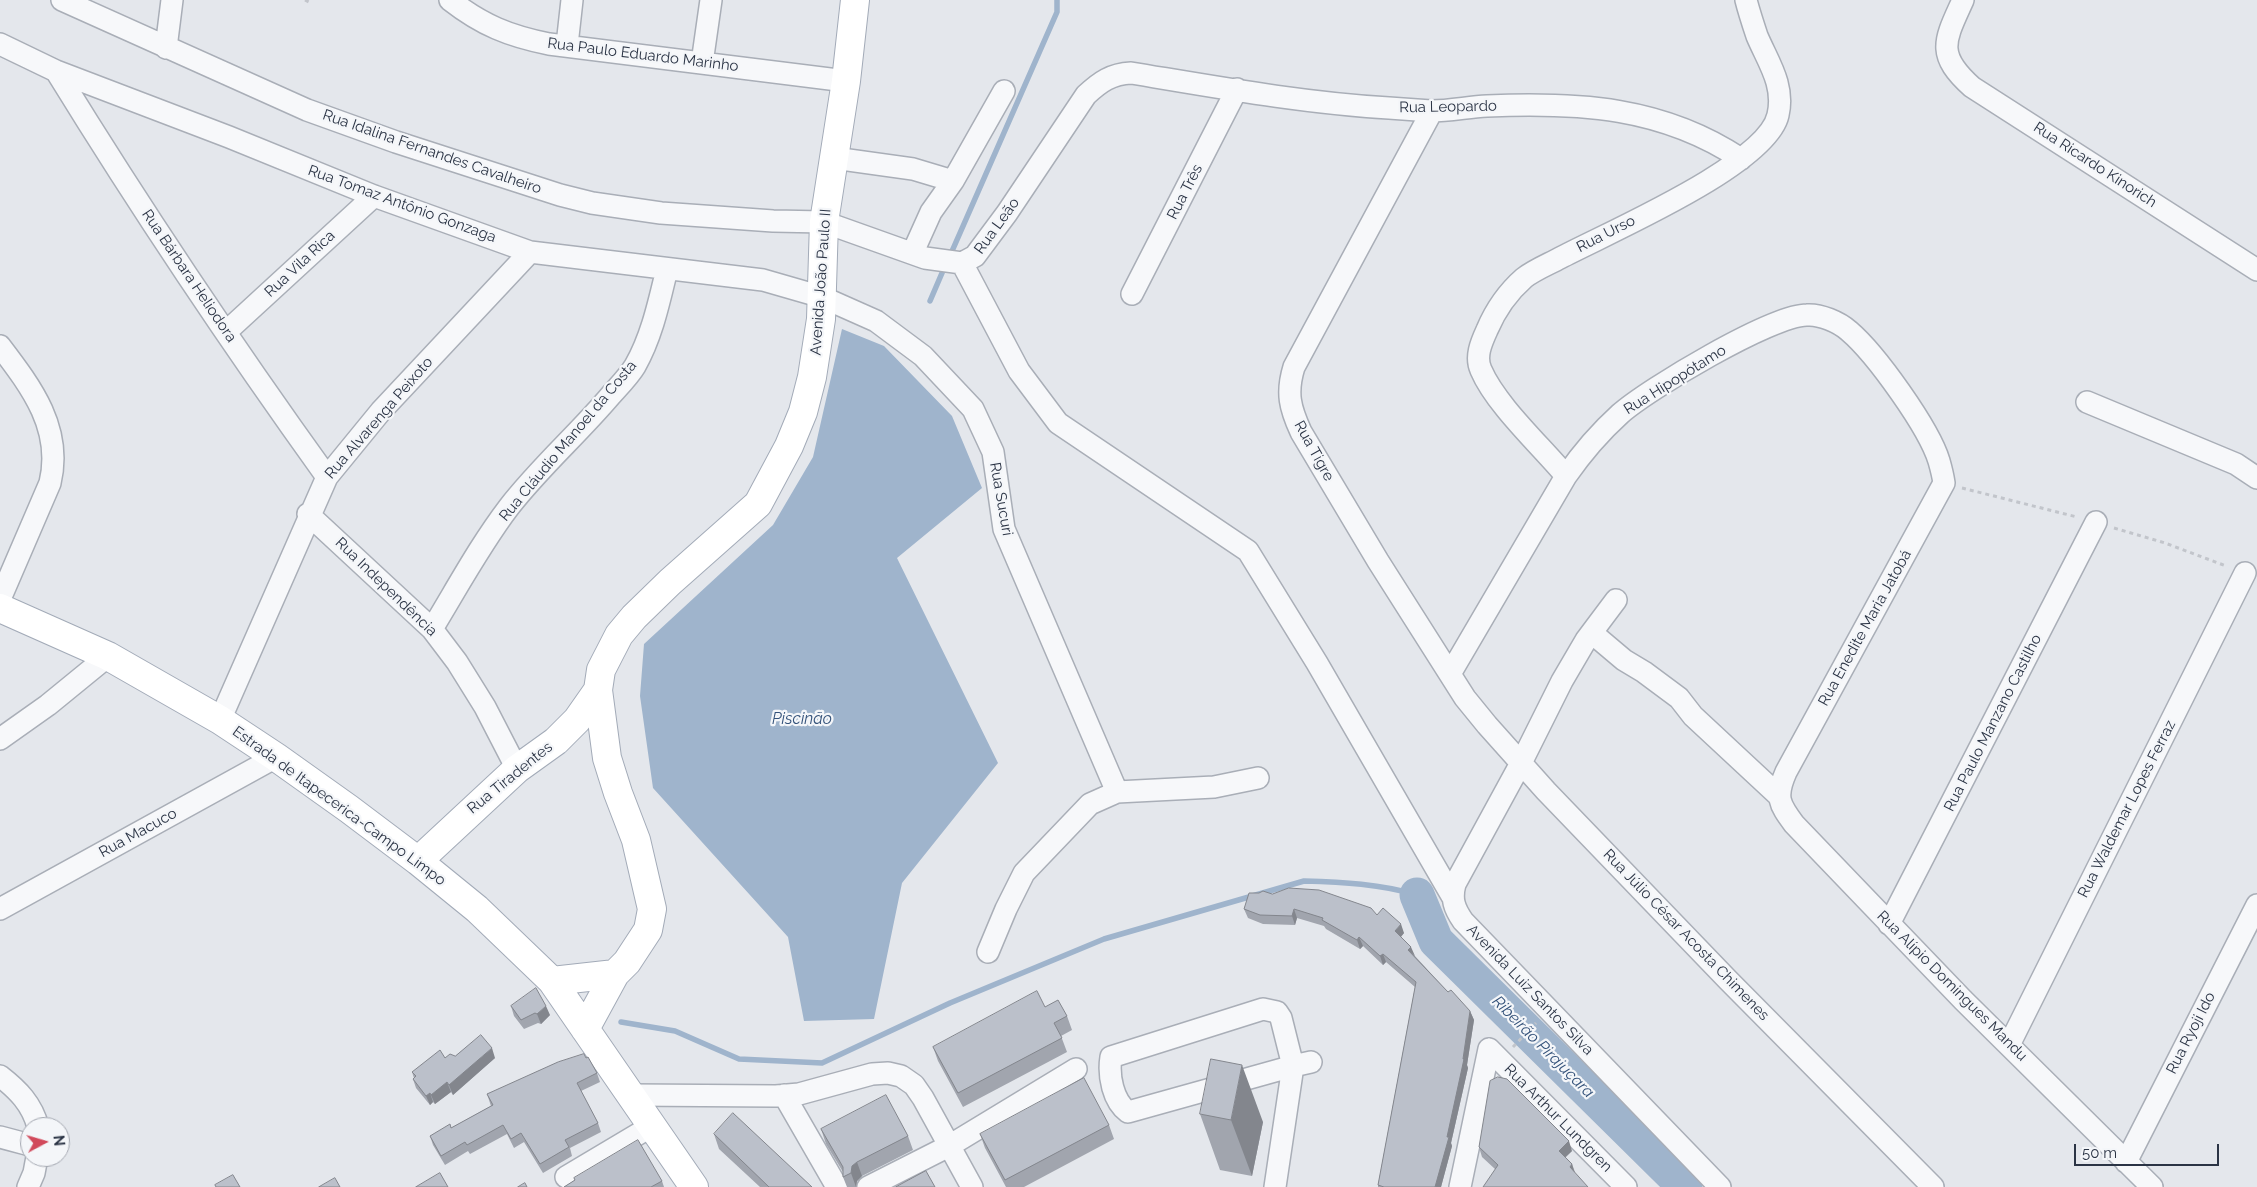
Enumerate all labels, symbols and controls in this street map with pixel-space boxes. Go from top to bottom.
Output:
street label: Rua Paulo Eduardo Marinho [546,34,740,76]
street label: Rua Leopardo [1399,97,1497,117]
street label: Rua Idalina Fernandes Cavalheiro [320,106,544,198]
street label: Rua Ricardo Kinorich [2030,118,2160,212]
street label: Rua Três [1163,161,1207,223]
street label: Rua Tomaz Antônio Gonzaga [305,162,499,246]
street label: Rua Leão [971,194,1023,258]
street label: Rua Bárbara Heliodora [138,206,240,346]
street label: Avenida João Paulo II [807,208,835,356]
street label: Rua Urso [1574,212,1638,256]
street label: Rua Vila Rica [261,227,339,301]
street label: Rua Hipopótamo [1621,341,1729,419]
street label: Rua Alvarenga Peixoto [321,353,437,483]
street label: Rua Cláudio Manoel da Costa [496,357,640,525]
street label: Rua Tigre [1290,418,1338,484]
street label: Rua Sucuri [986,461,1016,537]
street label: Rua Independência [331,534,441,640]
street label: Rua Enedite Maria Jatobá [1815,547,1915,709]
street label: Rua Paulo Manzano Castilho [1940,631,2046,815]
water label: Piscinão [772,709,832,729]
street label: Rua Waldemar Lopes Ferraz [2074,717,2180,901]
street label: Estrada de Itapecerica-Campo Limpo [229,722,449,890]
street label: Rua Tiradentes [464,738,556,818]
street label: Rua Macuco [96,804,180,862]
street label: Rua Júlio César Acosta Chimenes [1599,846,1773,1024]
street label: Rua Alípio Domingues Mandu [1873,907,2031,1065]
street label: Avenida Luiz Santos Silva [1463,921,1597,1059]
street label: Rua Ryoji Ido [2163,989,2219,1077]
water label: Ribeirão Pirajuçara [1488,992,1598,1102]
street label: Rua Arthur Lundgren [1500,1060,1616,1176]
north arrow [20,1117,70,1167]
text: N [50,1134,67,1147]
scale bar [2077,1134,2222,1166]
text: 50 m [2082,1144,2117,1162]

